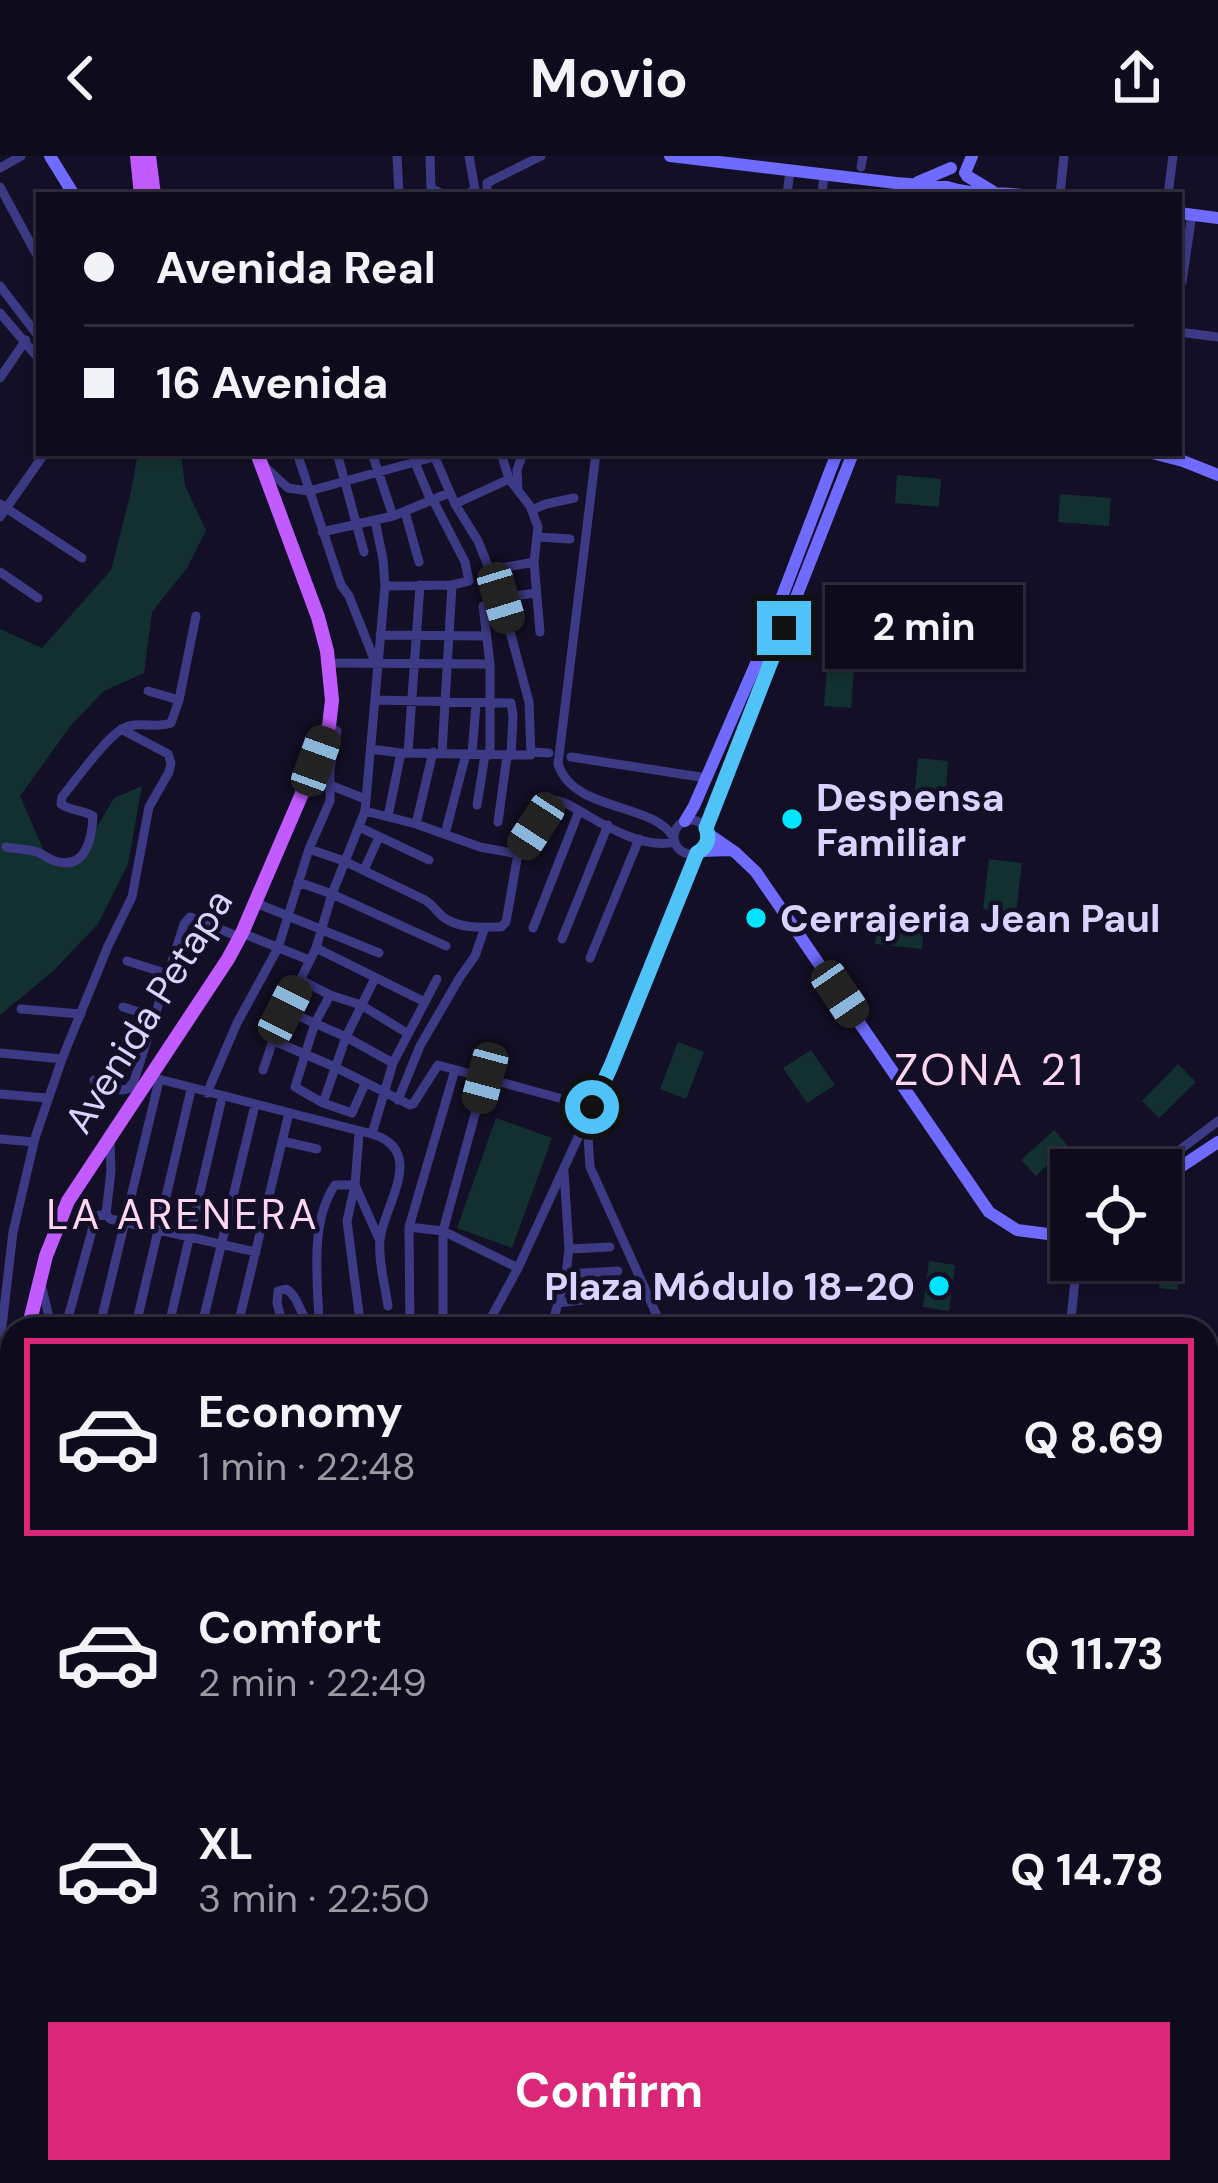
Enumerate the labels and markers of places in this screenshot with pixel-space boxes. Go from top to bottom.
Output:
place label: Despensa Familiar [816,772,1005,868]
marker: Despensa Familiar [779,806,805,832]
place label: Cerrajeria Jean Paul [780,893,1160,944]
marker: Cerrajeria Jean Paul [743,905,769,931]
place label: Plaza Módulo 18-20 [544,1261,915,1312]
marker: Plaza Módulo 18-20 [926,1273,952,1299]

